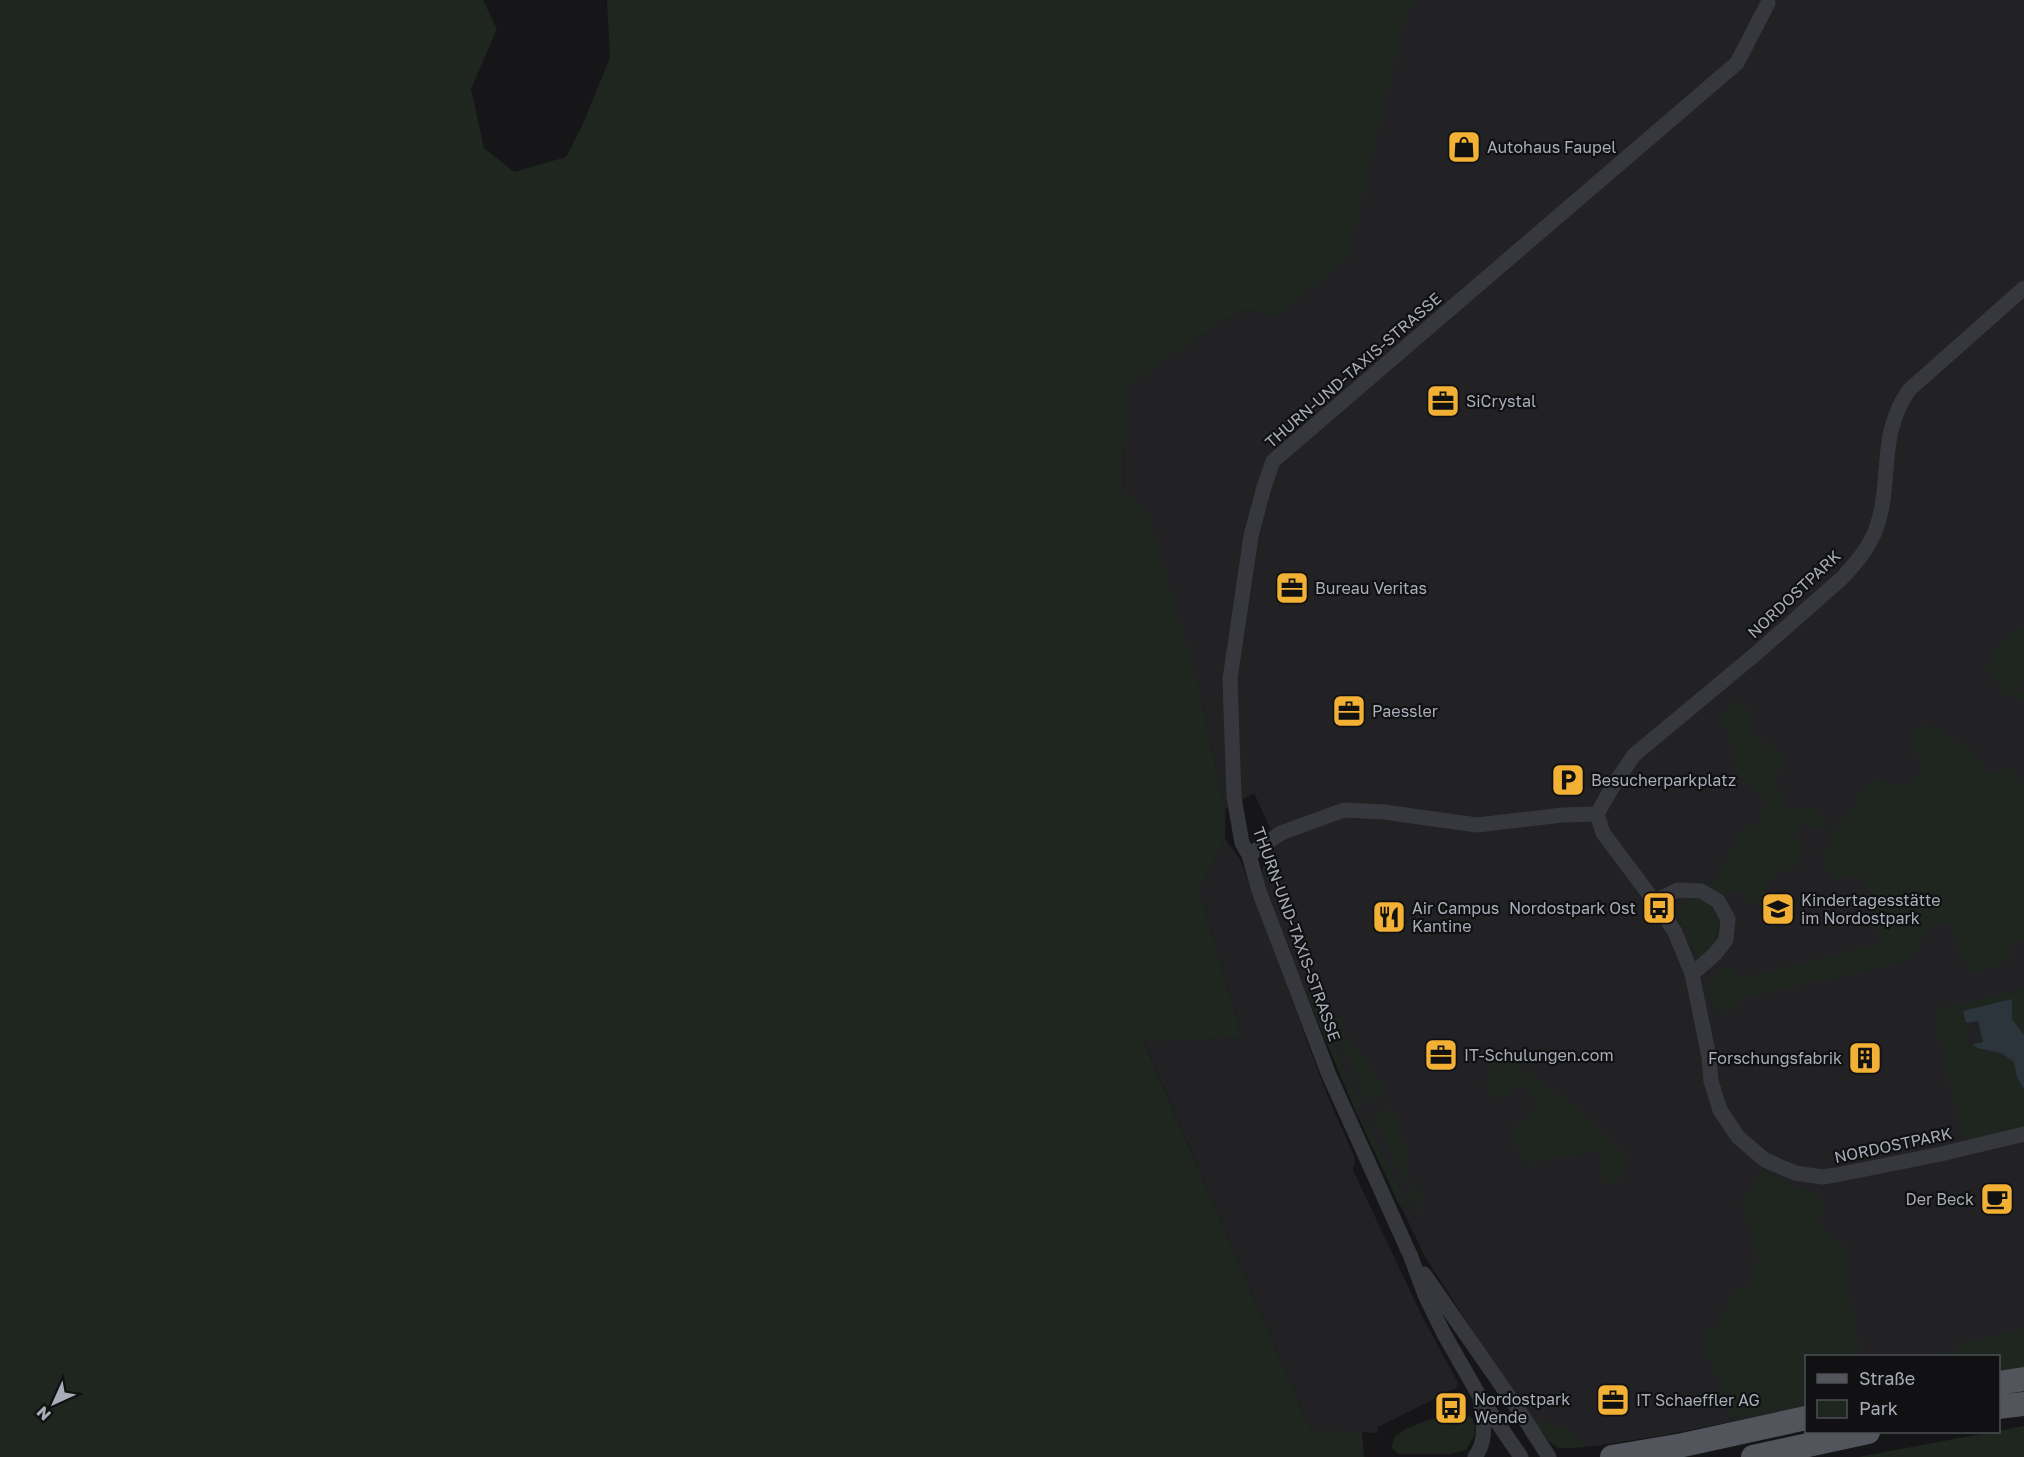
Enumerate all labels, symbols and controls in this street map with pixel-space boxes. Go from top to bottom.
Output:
shop icon: Autohaus Faupel [1446,129,1482,165]
place label: Autohaus Faupel [1487,137,1616,157]
street label: THURN-UND-TAXIS-STRASSE [1261,288,1445,452]
office icon: SiCrystal [1425,383,1461,419]
place label: SiCrystal [1466,391,1536,411]
street label: NORDOSTPARK [1743,546,1845,642]
office icon: Bureau Veritas [1274,570,1310,606]
place label: Bureau Veritas [1315,578,1427,598]
office icon: Paessler [1331,693,1367,729]
place label: Paessler [1372,701,1438,721]
parking icon: Besucherparkplatz [1550,762,1586,798]
place label: Besucherparkplatz [1591,770,1736,790]
street label: THURN-UND-TAXIS-STRASSE [1249,824,1345,1044]
bus stop icon: Nordostpark Ost [1641,890,1677,926]
place label: Kindertagesstätte im Nordostpark [1801,890,1941,928]
school or university icon: Kindertagesstätte im Nordostpark [1760,891,1796,927]
place label: Air Campus Kantine [1412,898,1499,936]
place label: Nordostpark Ost [1509,898,1636,918]
restaurant icon: Air Campus Kantine [1371,899,1407,935]
office icon: IT-Schulungen.com [1423,1037,1459,1073]
building icon: Forschungsfabrik [1847,1040,1883,1076]
place label: IT-Schulungen.com [1464,1045,1614,1065]
place label: Forschungsfabrik [1708,1048,1842,1068]
street label: NORDOSTPARK [1832,1123,1954,1167]
cafe icon: Der Beck [1979,1181,2015,1217]
place label: Der Beck [1906,1189,1974,1209]
legend [1805,1355,2000,1433]
text: Straße [1859,1367,1915,1389]
north arrow [24,1373,84,1433]
office icon: IT Schaeffler AG [1595,1382,1631,1418]
place label: Nordostpark Wende [1474,1389,1570,1427]
bus stop icon: Nordostpark Wende [1433,1390,1469,1426]
place label: IT Schaeffler AG [1636,1390,1760,1410]
text: Park [1859,1397,1898,1419]
text: N [32,1402,55,1425]

